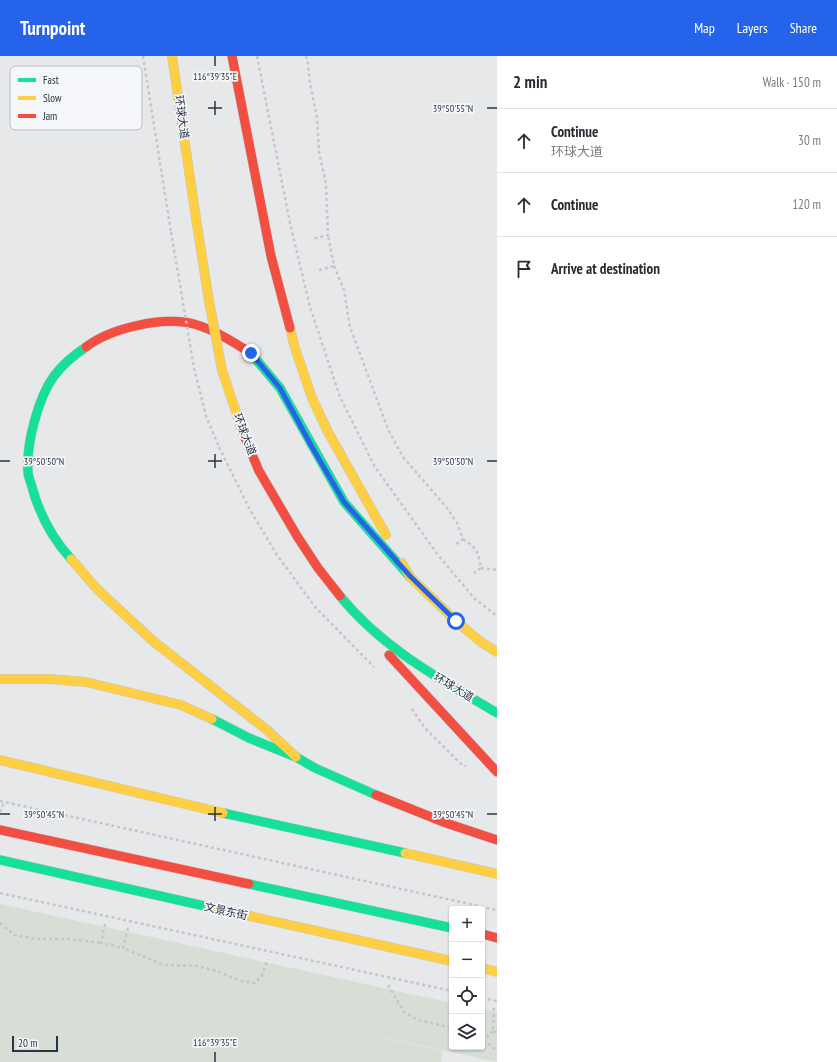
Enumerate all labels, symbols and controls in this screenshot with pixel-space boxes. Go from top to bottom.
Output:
text: Turnpoint [20,16,85,40]
text: Map [694,19,715,37]
text: Layers [737,19,768,37]
text: Share [790,19,817,37]
legend [10,66,142,130]
text: 116°39'35"E [193,70,237,83]
text: 2 min [513,71,547,93]
text: Fast [43,73,59,87]
text: Walk · 150 m [763,74,821,91]
text: Slow [43,91,62,105]
street label: 环球大道 [172,94,192,140]
text: 39°50'55"N [433,102,473,115]
text: Jam [42,109,57,123]
text: Continue [551,122,598,141]
icon: ahead [513,130,535,152]
text: 30 m [798,132,821,149]
text: 环球大道 [551,143,603,160]
icon: ahead [513,194,535,216]
text: Continue [551,195,598,214]
text: 120 m [792,196,821,213]
icon: arrive [513,258,535,280]
text: Arrive at destination [551,259,660,278]
route end [242,344,260,362]
street label: 环球大道 [231,411,259,457]
text: 39°50'50"N [24,455,64,468]
text: 39°50'50"N [433,455,473,468]
route start [447,612,465,630]
street label: 环球大道 [432,670,476,704]
text: 39°50'45"N [24,808,64,821]
text: 39°50'45"N [433,808,473,821]
street label: 文景东街 [203,899,249,923]
map controls [449,906,485,1050]
button: + [449,906,485,942]
button: − [449,942,485,978]
button: locate [449,978,485,1014]
button: layers [449,1014,485,1050]
scale bar [12,1034,58,1053]
text: 20 m [18,1036,37,1050]
text: 116°39'35"E [193,1036,237,1049]

